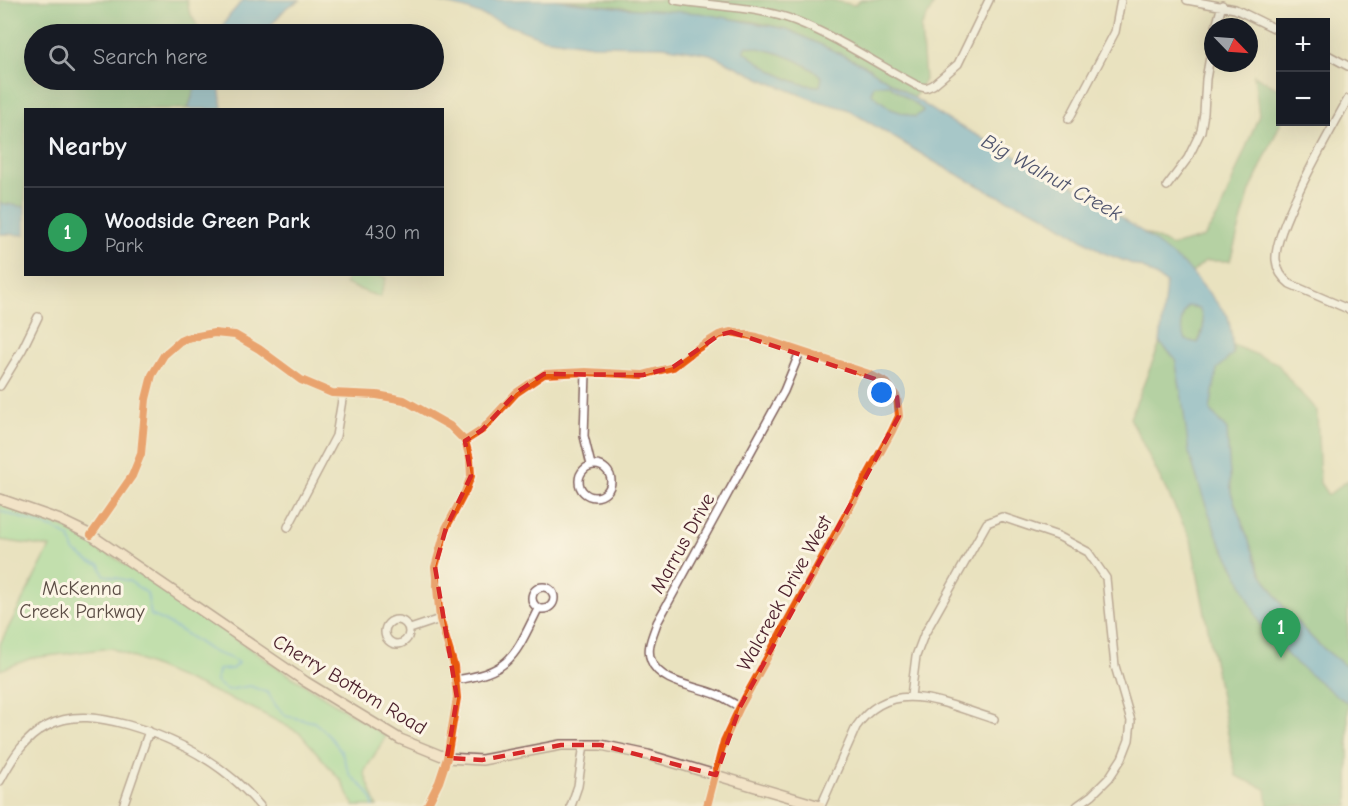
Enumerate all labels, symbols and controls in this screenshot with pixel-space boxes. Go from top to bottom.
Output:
north arrow [1204,18,1258,72]
map controls [1276,18,1330,126]
button: + [1276,18,1330,72]
search box [24,24,444,90]
icon: search [45,41,78,74]
text: Search here [93,44,208,70]
button: − [1276,72,1330,126]
water label: Big Walnut Creek [978,129,1127,226]
text: Nearby [48,132,127,162]
text: Woodside Green Park [105,208,310,234]
text: 1 [64,221,71,244]
text: 430 m [365,221,420,244]
text: Park [105,234,143,257]
your location [867,378,896,407]
street label: Marrus Drive [645,489,719,597]
street label: Walcreek Drive West [732,510,837,675]
park label: McKenna Creek Parkway [19,577,145,623]
pin: 1 [1262,608,1300,658]
street label: Cherry Bottom Road [269,629,431,739]

